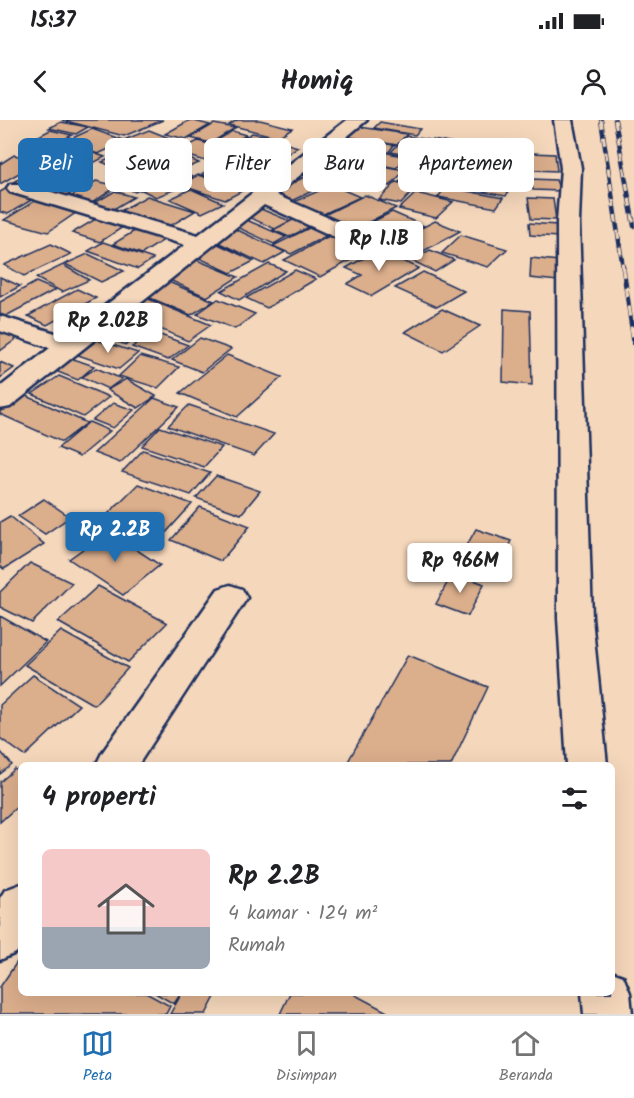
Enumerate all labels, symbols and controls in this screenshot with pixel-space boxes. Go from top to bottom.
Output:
text: 15:37 [30,4,76,39]
text: Homiq [280,60,354,103]
icon: back [24,65,57,98]
icon: person [577,65,610,98]
chip: Beli [18,138,93,192]
chip: Sewa [105,138,192,192]
chip: Filter [204,138,291,192]
chip: Baru [303,138,386,192]
chip: Apartemen [398,138,534,192]
pin: Rp 1.1B [324,221,434,272]
text: Rp 1.1B [349,224,409,256]
pin: Rp 2.02B [46,303,170,354]
text: Rp 2.02B [67,306,149,338]
pin: Rp 2.2B [60,512,170,563]
text: Rp 2.2B [79,515,151,547]
pin: Rp 966M [405,543,515,594]
text: Rp 966M [421,546,499,578]
text: 4 properti [42,777,156,819]
icon: filters [558,782,591,815]
text: Rp 2.2B [228,856,320,898]
icon: home [90,873,162,945]
text: 4 kamar · 124 m² [228,898,378,930]
text: Rumah [228,930,285,962]
tab: Peta [81,1027,114,1088]
tab: Disimpan [276,1027,337,1088]
tab: Beranda [499,1027,553,1088]

